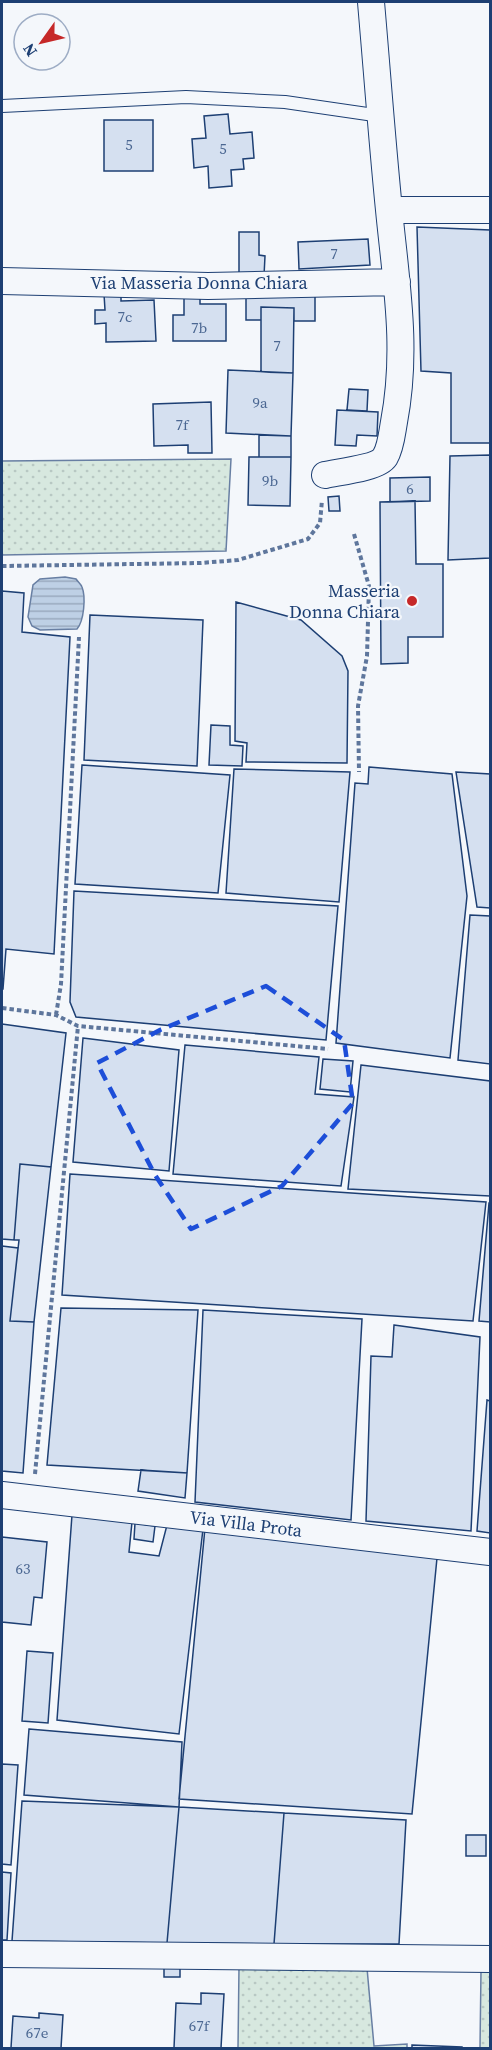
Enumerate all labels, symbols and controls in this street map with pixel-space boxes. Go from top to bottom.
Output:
north arrow [12,12,72,72]
text: N [17,39,42,61]
house number: 5 [125,134,133,155]
house number: 5 [219,138,227,159]
house number: 7 [330,243,338,264]
street label: Via Masseria Donna Chiara [90,270,309,295]
house number: 7c [118,306,132,327]
house number: 7b [191,317,207,338]
house number: 7 [273,335,281,356]
house number: 9a [252,392,268,413]
house number: 7f [176,414,190,435]
house number: 9b [262,470,278,491]
house number: 6 [406,478,414,499]
place label: Masseria Donna Chiara [289,578,401,624]
marker: Masseria Donna Chiara [405,594,419,608]
street label: Via Villa Prota [188,1504,305,1543]
house number: 63 [15,1558,31,1579]
house number: 67f [189,2015,211,2036]
house number: 67e [26,2022,49,2043]

